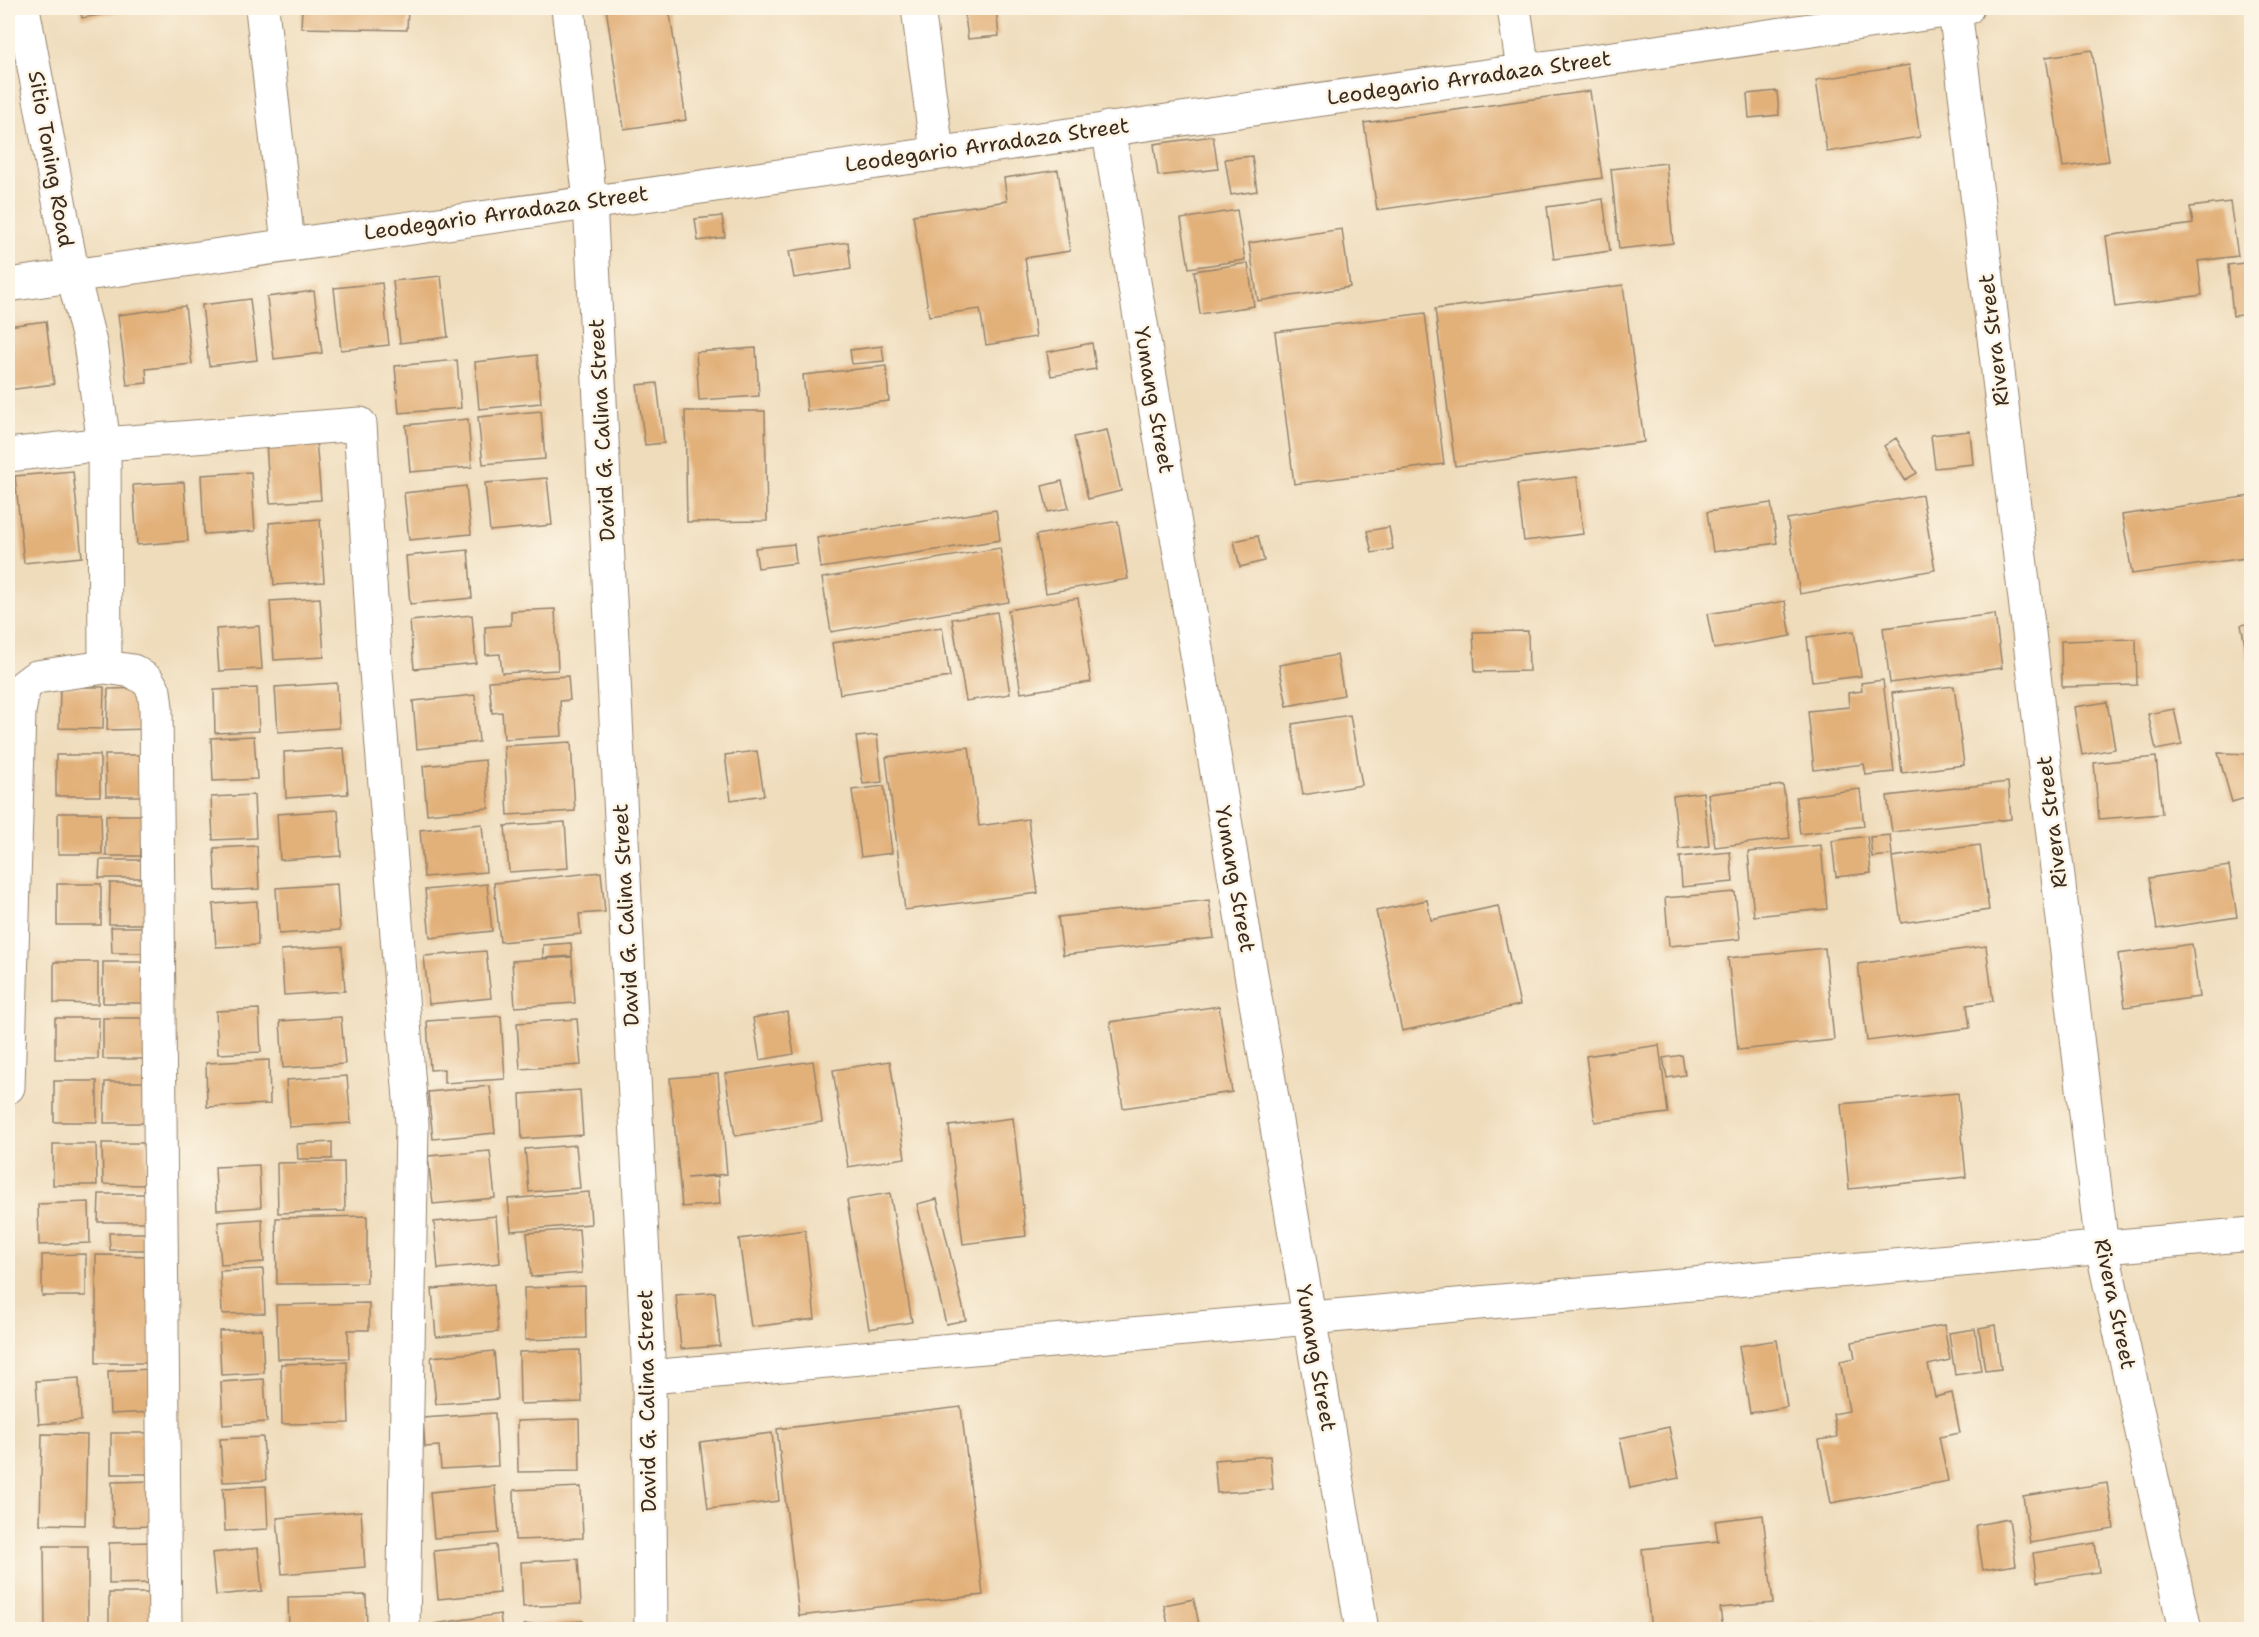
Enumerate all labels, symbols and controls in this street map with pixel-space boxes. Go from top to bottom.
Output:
street label: Leodegario Arradaza Street [1325,44,1613,112]
street label: Sitio Toning Road [22,69,80,249]
street label: Leodegario Arradaza Street [843,111,1131,179]
street label: Leodegario Arradaza Street [362,179,650,247]
street label: Rivera Street [1972,272,2016,408]
street label: David G. Calina Street [582,318,622,542]
street label: Yumang Street [1127,324,1181,476]
street label: Rivera Street [2030,754,2074,890]
street label: David G. Calina Street [606,803,646,1027]
street label: Yumang Street [1208,803,1262,955]
street label: Rivera Street [2087,1236,2143,1372]
street label: Yumang Street [1289,1282,1343,1434]
street label: David G. Calina Street [631,1289,663,1513]

